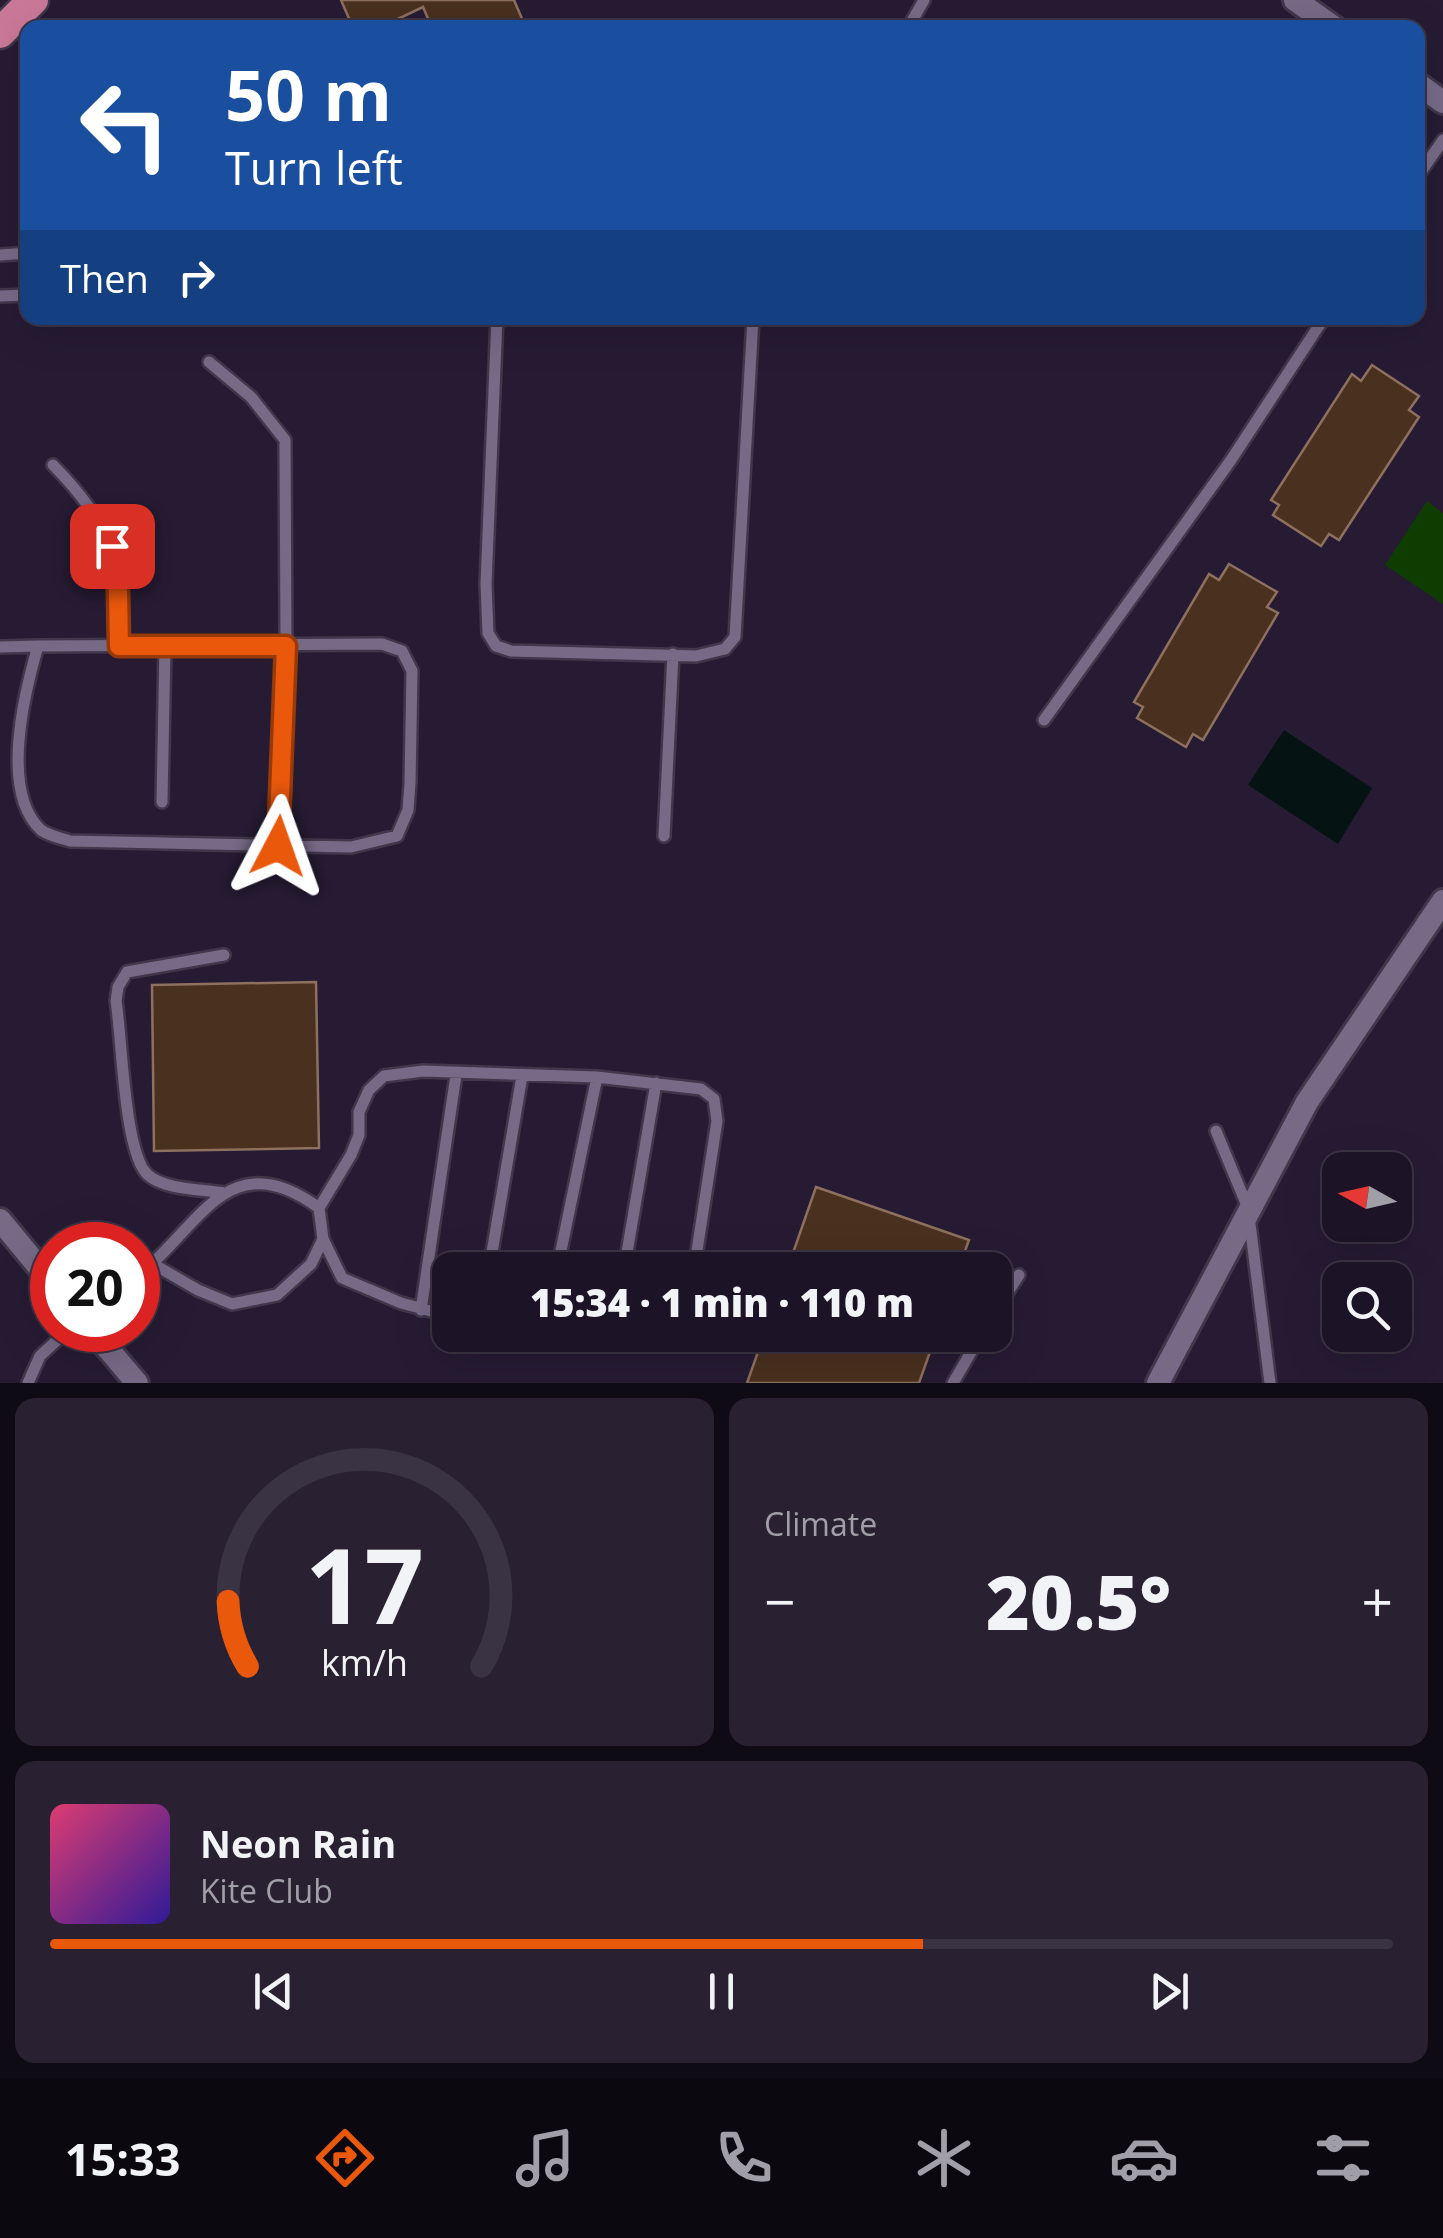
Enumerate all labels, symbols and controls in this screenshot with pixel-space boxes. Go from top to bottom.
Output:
text: 50 m [225,46,392,142]
icon: left [60,60,190,190]
text: Turn left [225,137,403,198]
icon: right [169,250,224,305]
text: Then [60,252,149,304]
pin [70,504,155,589]
icon: arrive [85,519,140,574]
position arrow [226,794,330,898]
north arrow [1322,1152,1412,1242]
map controls [1322,1152,1412,1352]
speed limit sign: 20 [30,1222,160,1352]
button: search [1322,1262,1412,1352]
text: 15:34 · 1 min · 110 m [530,1276,914,1328]
text: Climate [764,1502,877,1545]
text: 17 [305,1513,424,1654]
text: 20.5° [986,1550,1171,1652]
text: − [764,1563,795,1638]
text: + [1362,1563,1393,1638]
text: km/h [321,1638,408,1686]
text: Neon Rain [200,1817,396,1869]
text: Kite Club [200,1869,333,1912]
icon: previous [246,1964,301,2019]
icon: pause [694,1964,749,2019]
icon: next [1142,1964,1197,2019]
icon: directions [310,2123,380,2193]
icon: music [510,2123,580,2193]
icon: phone [709,2123,779,2193]
icon: climate [909,2123,979,2193]
icon: car [1109,2123,1179,2193]
icon: filters [1308,2123,1378,2193]
text: 15:33 [65,2128,181,2189]

